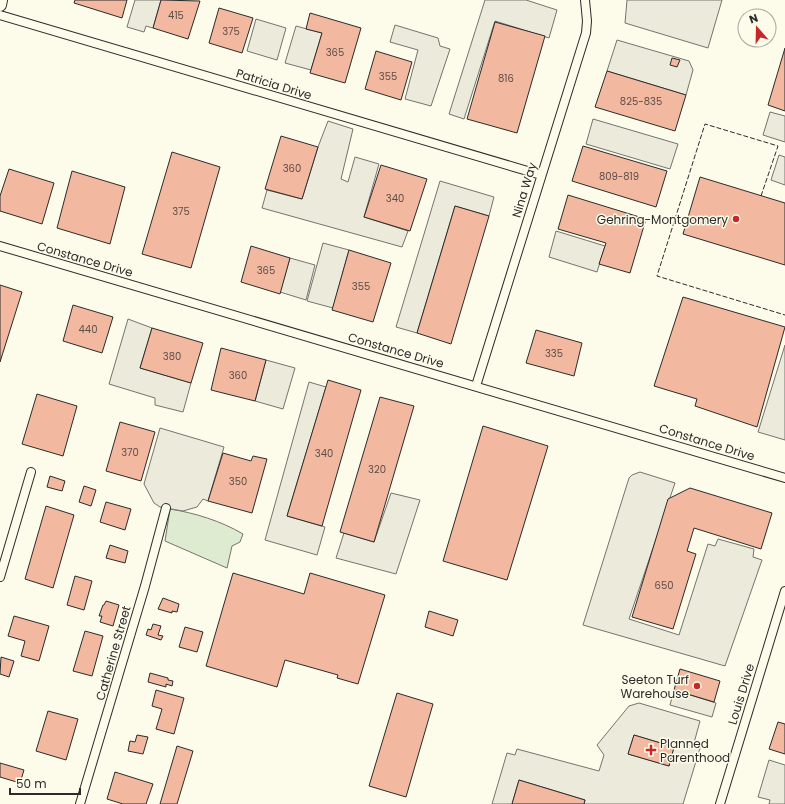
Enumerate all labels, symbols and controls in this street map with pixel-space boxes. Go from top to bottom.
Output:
house number: 415 [168,8,184,23]
north arrow [737,8,777,48]
text: N [747,10,760,28]
house number: 375 [222,24,240,39]
house number: 365 [326,45,344,60]
street label: Patricia Drive [234,64,314,104]
house number: 355 [379,69,397,84]
house number: 816 [498,71,514,86]
house number: 825-835 [620,94,662,109]
street label: Nina Way [508,160,541,220]
house number: 360 [283,161,301,176]
house number: 809-819 [599,169,639,184]
house number: 340 [386,191,404,206]
house number: 375 [172,204,190,219]
place label: Gehring-Montgomery [597,211,728,228]
marker: Gehring-Montgomery [731,214,741,224]
street label: Constance Drive [35,237,135,281]
house number: 365 [257,263,275,278]
house number: 355 [352,279,370,294]
house number: 440 [79,322,97,337]
street label: Constance Drive [346,328,446,372]
house number: 335 [545,346,563,361]
house number: 380 [163,349,181,364]
house number: 360 [229,368,247,383]
street label: Constance Drive [657,419,757,465]
house number: 370 [121,445,139,460]
house number: 340 [315,446,333,461]
house number: 320 [368,462,386,477]
house number: 350 [229,474,247,489]
house number: 650 [655,578,673,593]
street label: Catherine Street [91,604,135,702]
street label: Louis Drive [724,661,758,727]
place label: Seeton Turf Warehouse [621,671,689,702]
marker: Seeton Turf Warehouse [692,681,702,691]
place label: Planned Parenthood [660,735,730,766]
marker: Planned Parenthood [645,744,657,756]
scale bar [10,770,80,796]
text: 50 m [16,775,47,792]

